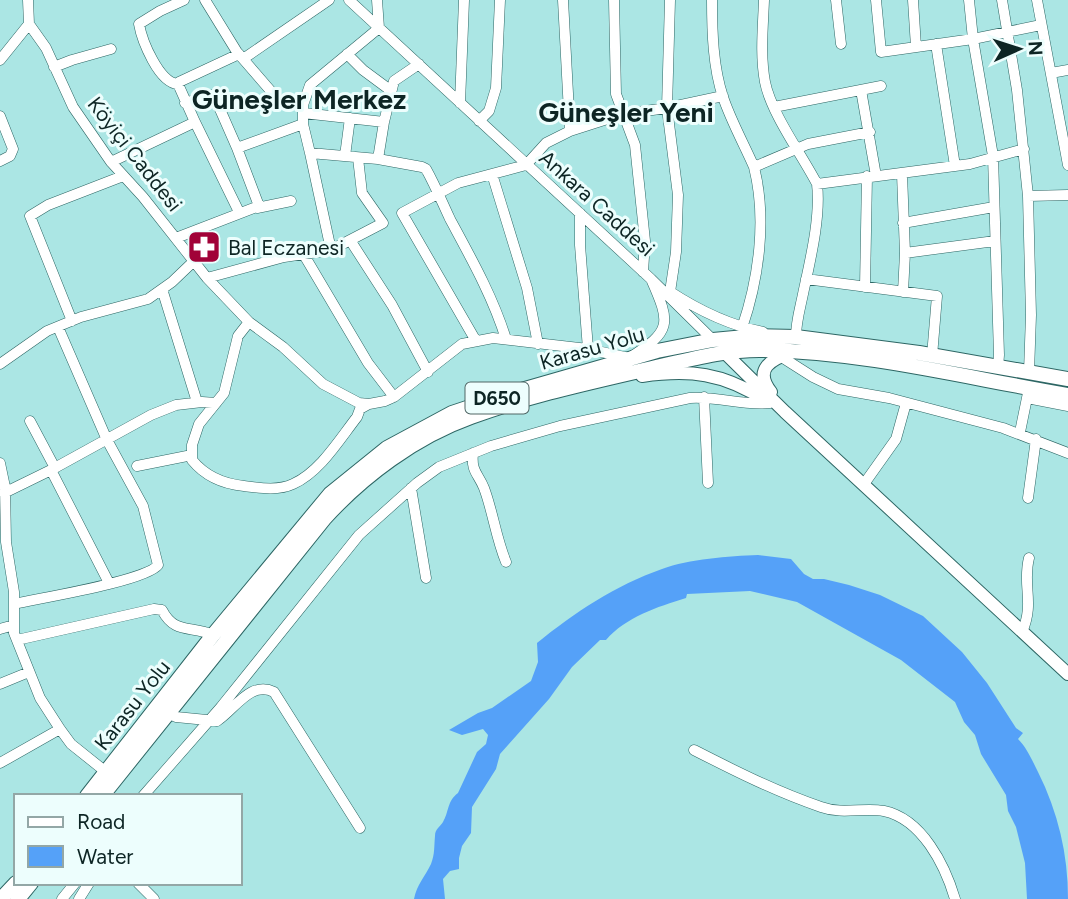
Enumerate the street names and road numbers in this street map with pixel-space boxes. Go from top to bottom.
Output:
street label: Köyiçi Caddesi [83,92,187,216]
street label: Ankara Caddesi [534,145,660,261]
street label: Karasu Yolu [537,321,647,375]
road number: D650 [466,382,528,414]
street label: Karasu Yolu [89,655,175,755]

